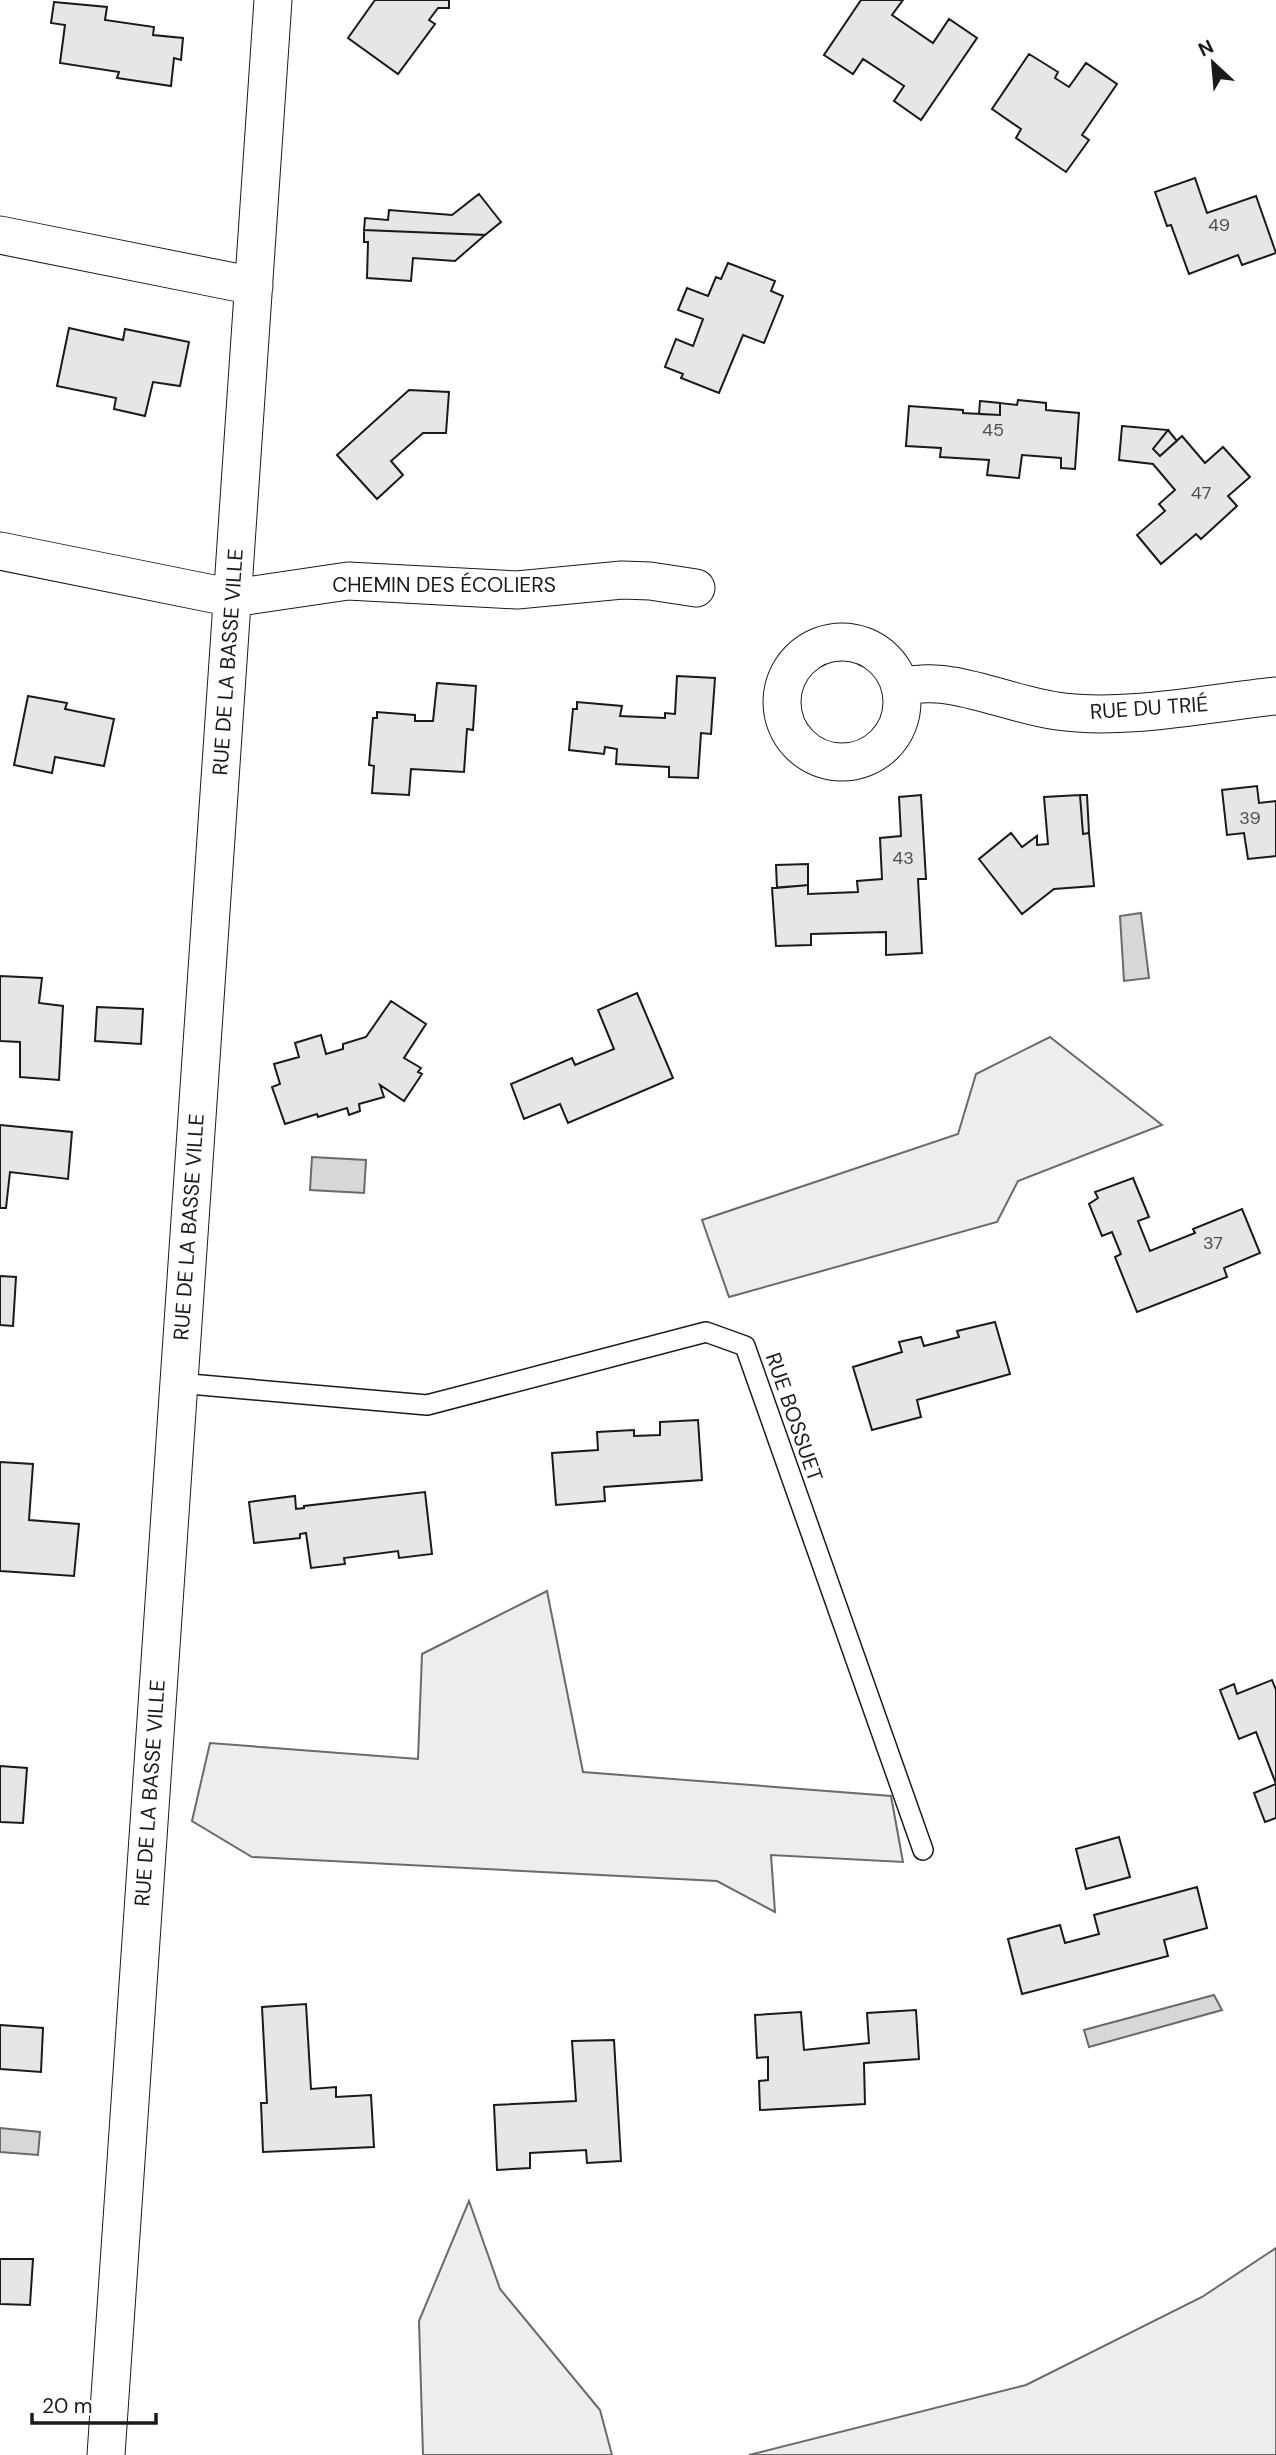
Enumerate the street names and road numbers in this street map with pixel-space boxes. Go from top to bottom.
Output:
street label: RUE DE LA BASSE VILLE [206,548,250,776]
street label: CHEMIN DES ÉCOLIERS [332,571,556,599]
street label: RUE DU TRIÉ [1089,690,1209,726]
street label: RUE DE LA BASSE VILLE [167,1113,211,1341]
street label: RUE BOSSUET [759,1349,829,1485]
street label: RUE DE LA BASSE VILLE [128,1679,172,1907]

